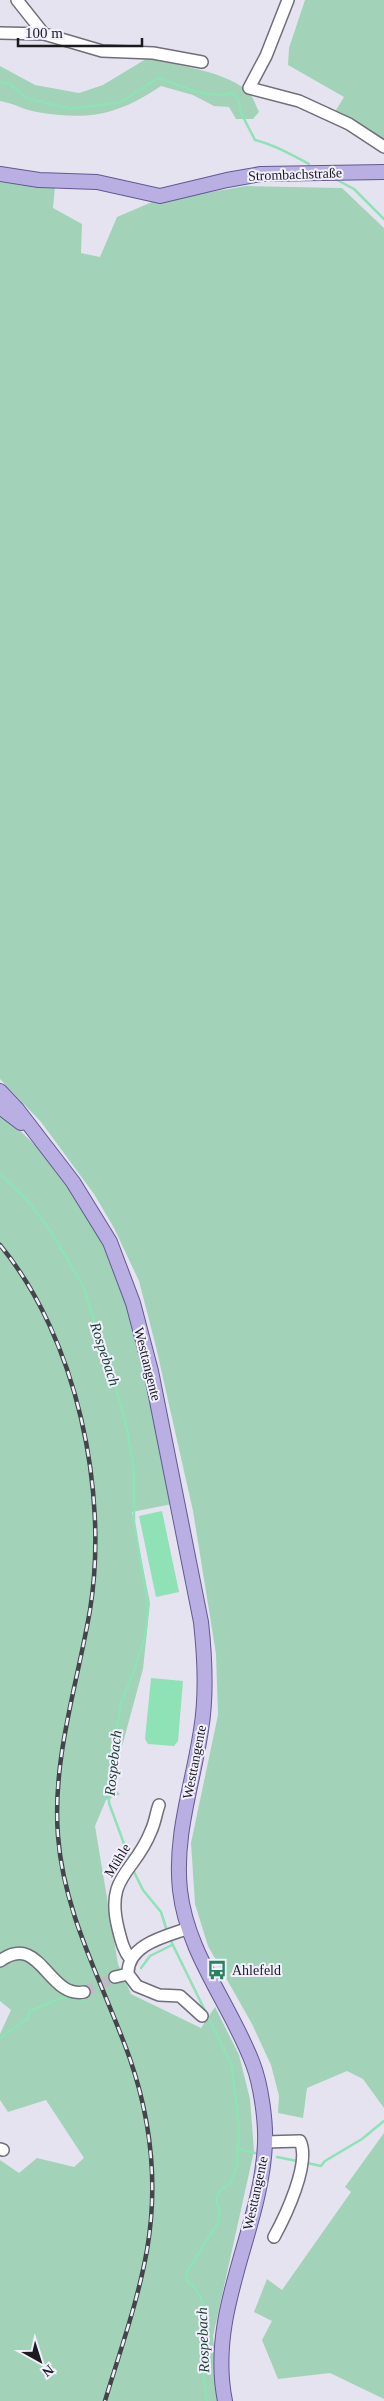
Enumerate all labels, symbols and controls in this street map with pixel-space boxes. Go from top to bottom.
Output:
scale bar [18,15,141,47]
text: 100 m [25,25,63,41]
street label: Strombachstraße [248,165,342,184]
water label: Rospebach [87,1319,123,1388]
street label: Westtangente [131,1326,164,1402]
street label: Westtangente [180,1724,209,1800]
water label: Rospebach [101,1729,124,1798]
street label: Mühle [101,1841,133,1880]
bus stop icon: Ahlefeld [206,1959,228,1981]
place label: Ahlefeld [232,1963,281,1978]
street label: Westtangente [240,2155,271,2231]
water label: Rospebach [194,2307,212,2374]
north arrow [15,2336,65,2386]
text: N [39,2362,57,2380]

